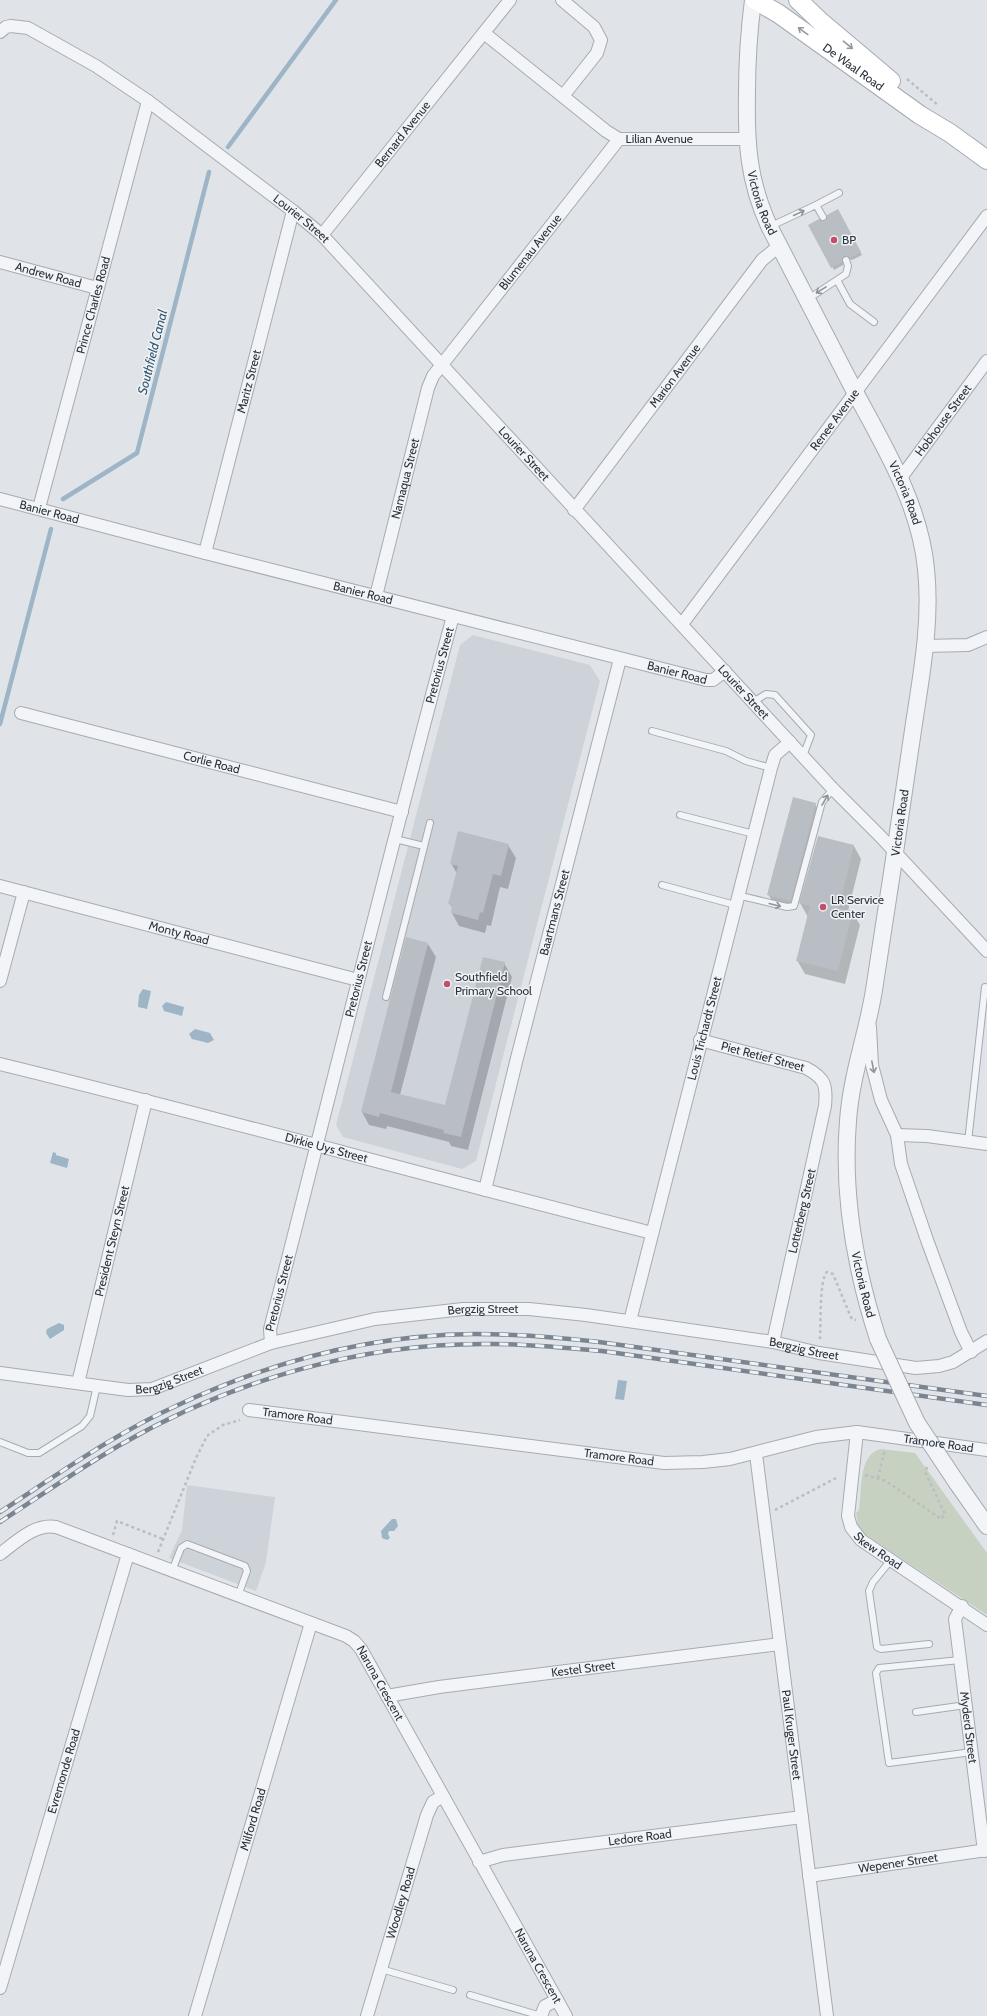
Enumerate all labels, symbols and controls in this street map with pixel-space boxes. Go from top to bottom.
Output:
one-way arrow [798,27,809,36]
street label: De Waal Road [820,40,887,94]
one-way arrow [842,40,853,49]
street label: Bernard Avenue [371,98,433,170]
street label: Lilian Avenue [626,131,693,146]
street label: Victoria Road [745,169,780,237]
street label: Lourier Street [270,191,333,246]
one-way arrow [793,208,805,216]
street label: Blumenau Avenue [495,211,564,293]
place label: BP [842,232,856,247]
marker: BP [829,235,839,245]
street label: Prince Charles Road [73,255,113,355]
street label: Andrew Road [14,258,83,291]
one-way arrow [815,287,827,295]
water label: Southfield Canal [134,308,170,396]
street label: Marion Avenue [646,341,703,410]
street label: Maritz Street [233,348,264,415]
street label: Hobhouse Street [911,381,974,459]
street label: Renee Avenue [806,386,862,453]
street label: Lourier Street [495,423,553,484]
street label: Namaqua Street [388,437,422,520]
street label: Victoria Road [886,458,925,526]
street label: Banier Road [18,496,81,527]
street label: Banier Road [332,578,395,607]
street label: Pretorius Street [422,625,457,705]
street label: Banier Road [646,657,709,687]
street label: Lourier Street [715,661,773,722]
street label: Corlie Road [182,748,242,777]
street label: Victoria Road [887,789,912,857]
one-way arrow [821,794,829,806]
street label: Baartmans Street [536,868,572,957]
place label: LR Service Center [831,892,884,921]
one-way arrow [769,901,782,909]
marker: LR Service Center [818,902,828,912]
street label: Monty Road [147,917,211,948]
street label: Pretorius Street [341,939,375,1019]
place label: Southfield Primary School [455,969,532,998]
street label: Louis Trichardt Street [684,975,725,1082]
marker: Southfield Primary School [442,979,452,989]
street label: Piet Retief Street [720,1038,806,1074]
one-way arrow [869,1060,877,1073]
street label: Dirkie Uys Street [284,1129,370,1166]
street label: Lotterberg Street [784,1167,819,1255]
street label: President Steyn Street [91,1184,132,1298]
street label: Victoria Road [849,1250,879,1319]
street label: Pretorius Street [262,1253,296,1333]
street label: Bergzig Street [447,1301,518,1318]
street label: Bergzig Street [768,1334,840,1363]
street label: Bergzig Street [135,1362,205,1397]
street label: Tramore Road [262,1404,334,1428]
street label: Tramore Road [903,1431,975,1455]
street label: Tramore Road [583,1445,655,1469]
street label: Skew Road [850,1529,905,1572]
street label: Naruna Crescent [354,1643,407,1723]
street label: Kestel Street [550,1657,616,1680]
street label: Paul Kruger Street [779,1689,805,1781]
street label: Myderd Street [957,1691,981,1764]
street label: Evremonde Road [44,1727,83,1815]
street label: Milford Road [236,1786,269,1852]
street label: Ledore Road [607,1826,672,1849]
street label: Wepener Street [857,1849,939,1876]
street label: Woodley Road [382,1865,418,1941]
street label: Naruna Crescent [512,1926,565,2006]

